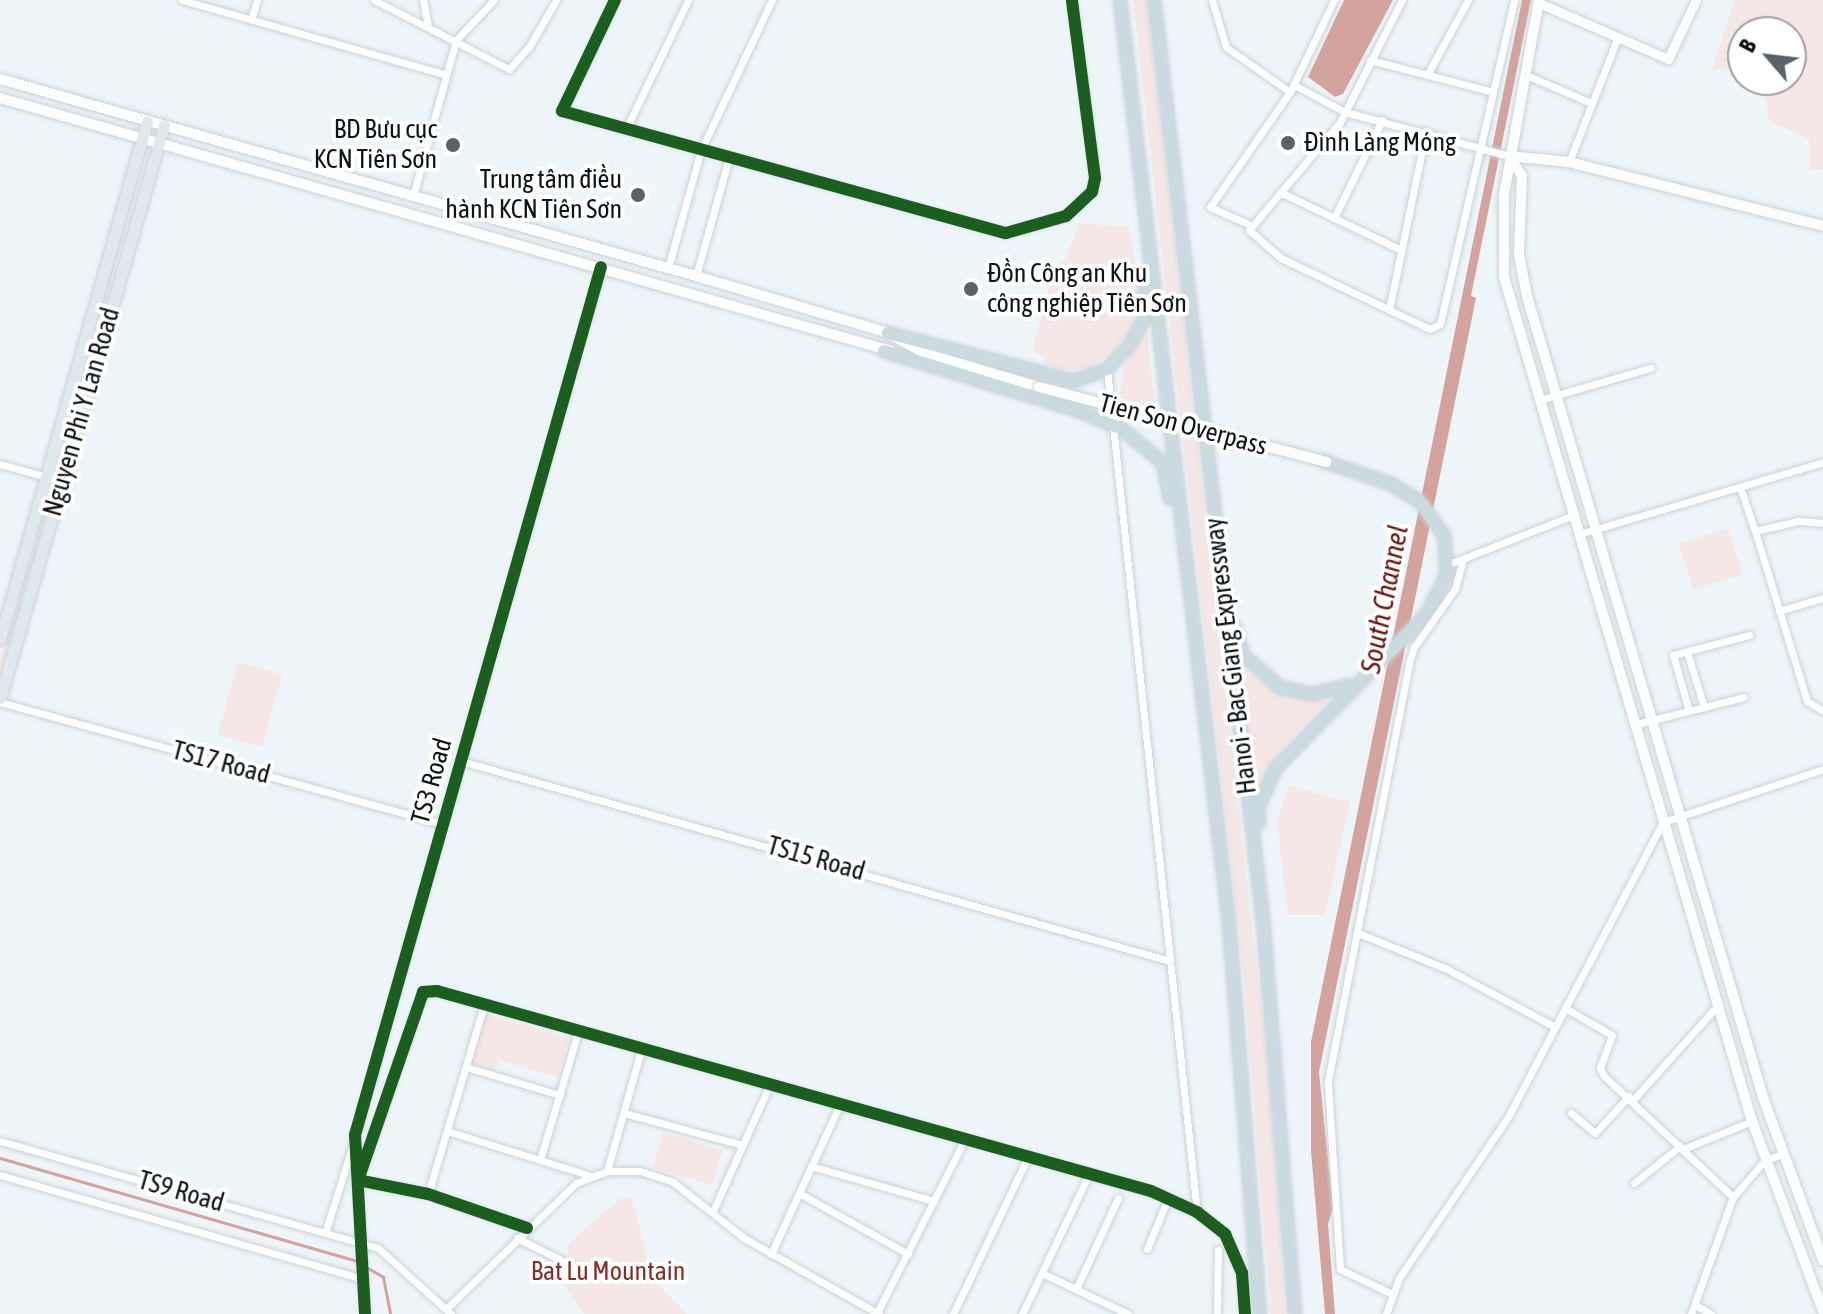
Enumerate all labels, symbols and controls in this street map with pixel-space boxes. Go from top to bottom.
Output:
north arrow [1727,16,1807,96]
text: B [1734,35,1762,56]
place label: BD Bưu cục KCN Tiên Sơn [314,114,437,176]
place label: Đình Làng Móng [1304,127,1456,159]
marker: Đình Làng Móng [1279,134,1297,152]
marker: BD Bưu cục KCN Tiên Sơn [444,136,462,154]
place label: Trung tâm điều hành KCN Tiên Sơn [445,164,622,226]
marker: Trung tâm điều hành KCN Tiên Sơn [629,186,647,204]
place label: Đồn Công an Khu công nghiệp Tiên Sơn [987,258,1187,320]
marker: Đồn Công an Khu công nghiệp Tiên Sơn [962,280,980,298]
street label: Nguyen Phi Y Lan Road [37,304,127,520]
street label: Tien Son Overpass [1096,388,1270,462]
street label: Hanoi - Bac Giang Expressway [1199,516,1263,796]
water label: South Channel [1353,522,1415,676]
street label: TS17 Road [169,735,273,791]
street label: TS3 Road [405,735,459,827]
street label: TS15 Road [764,830,868,888]
street label: TS9 Road [135,1165,227,1219]
park label: Bat Lu Mountain [531,1256,685,1288]

